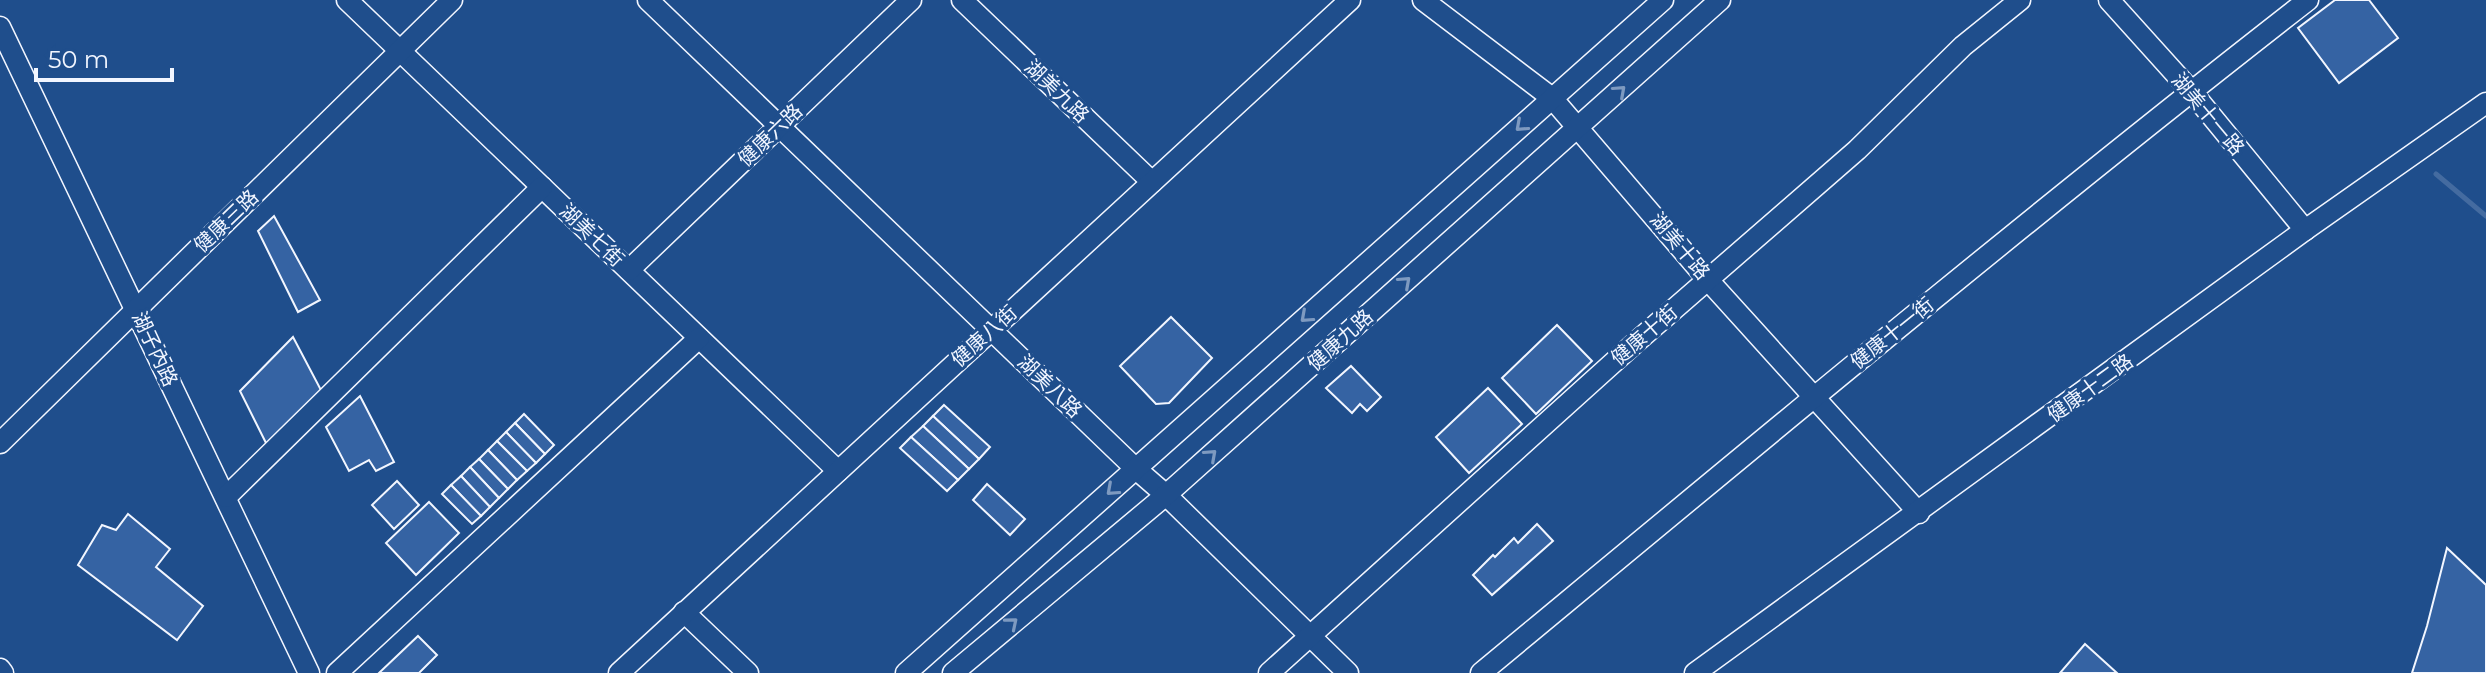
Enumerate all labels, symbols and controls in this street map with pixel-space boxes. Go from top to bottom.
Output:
scale bar [36,32,172,82]
text: 50 m [48,45,109,74]
street label: 湖美九路 [1020,55,1094,127]
street label: 湖美十一路 [2167,68,2249,160]
one-way arrow [1611,86,1626,100]
street label: 健康六路 [733,99,807,171]
one-way arrow [1516,116,1531,131]
street label: 健康三路 [189,185,263,257]
street label: 湖美七街 [555,199,629,271]
street label: 湖美十路 [1645,208,1715,284]
one-way arrow [1396,278,1411,292]
street label: 健康十一街 [1846,292,1938,374]
street label: 健康八街 [946,300,1022,372]
street label: 健康十街 [1606,300,1682,370]
street label: 健康九路 [1302,304,1378,376]
street label: 湖子內路 [127,308,183,390]
one-way arrow [1300,308,1315,322]
street label: 健康十二路 [2042,349,2138,427]
street label: 湖美八路 [1013,350,1087,422]
one-way arrow [1201,450,1216,464]
one-way arrow [1106,481,1121,495]
one-way arrow [1003,618,1018,633]

